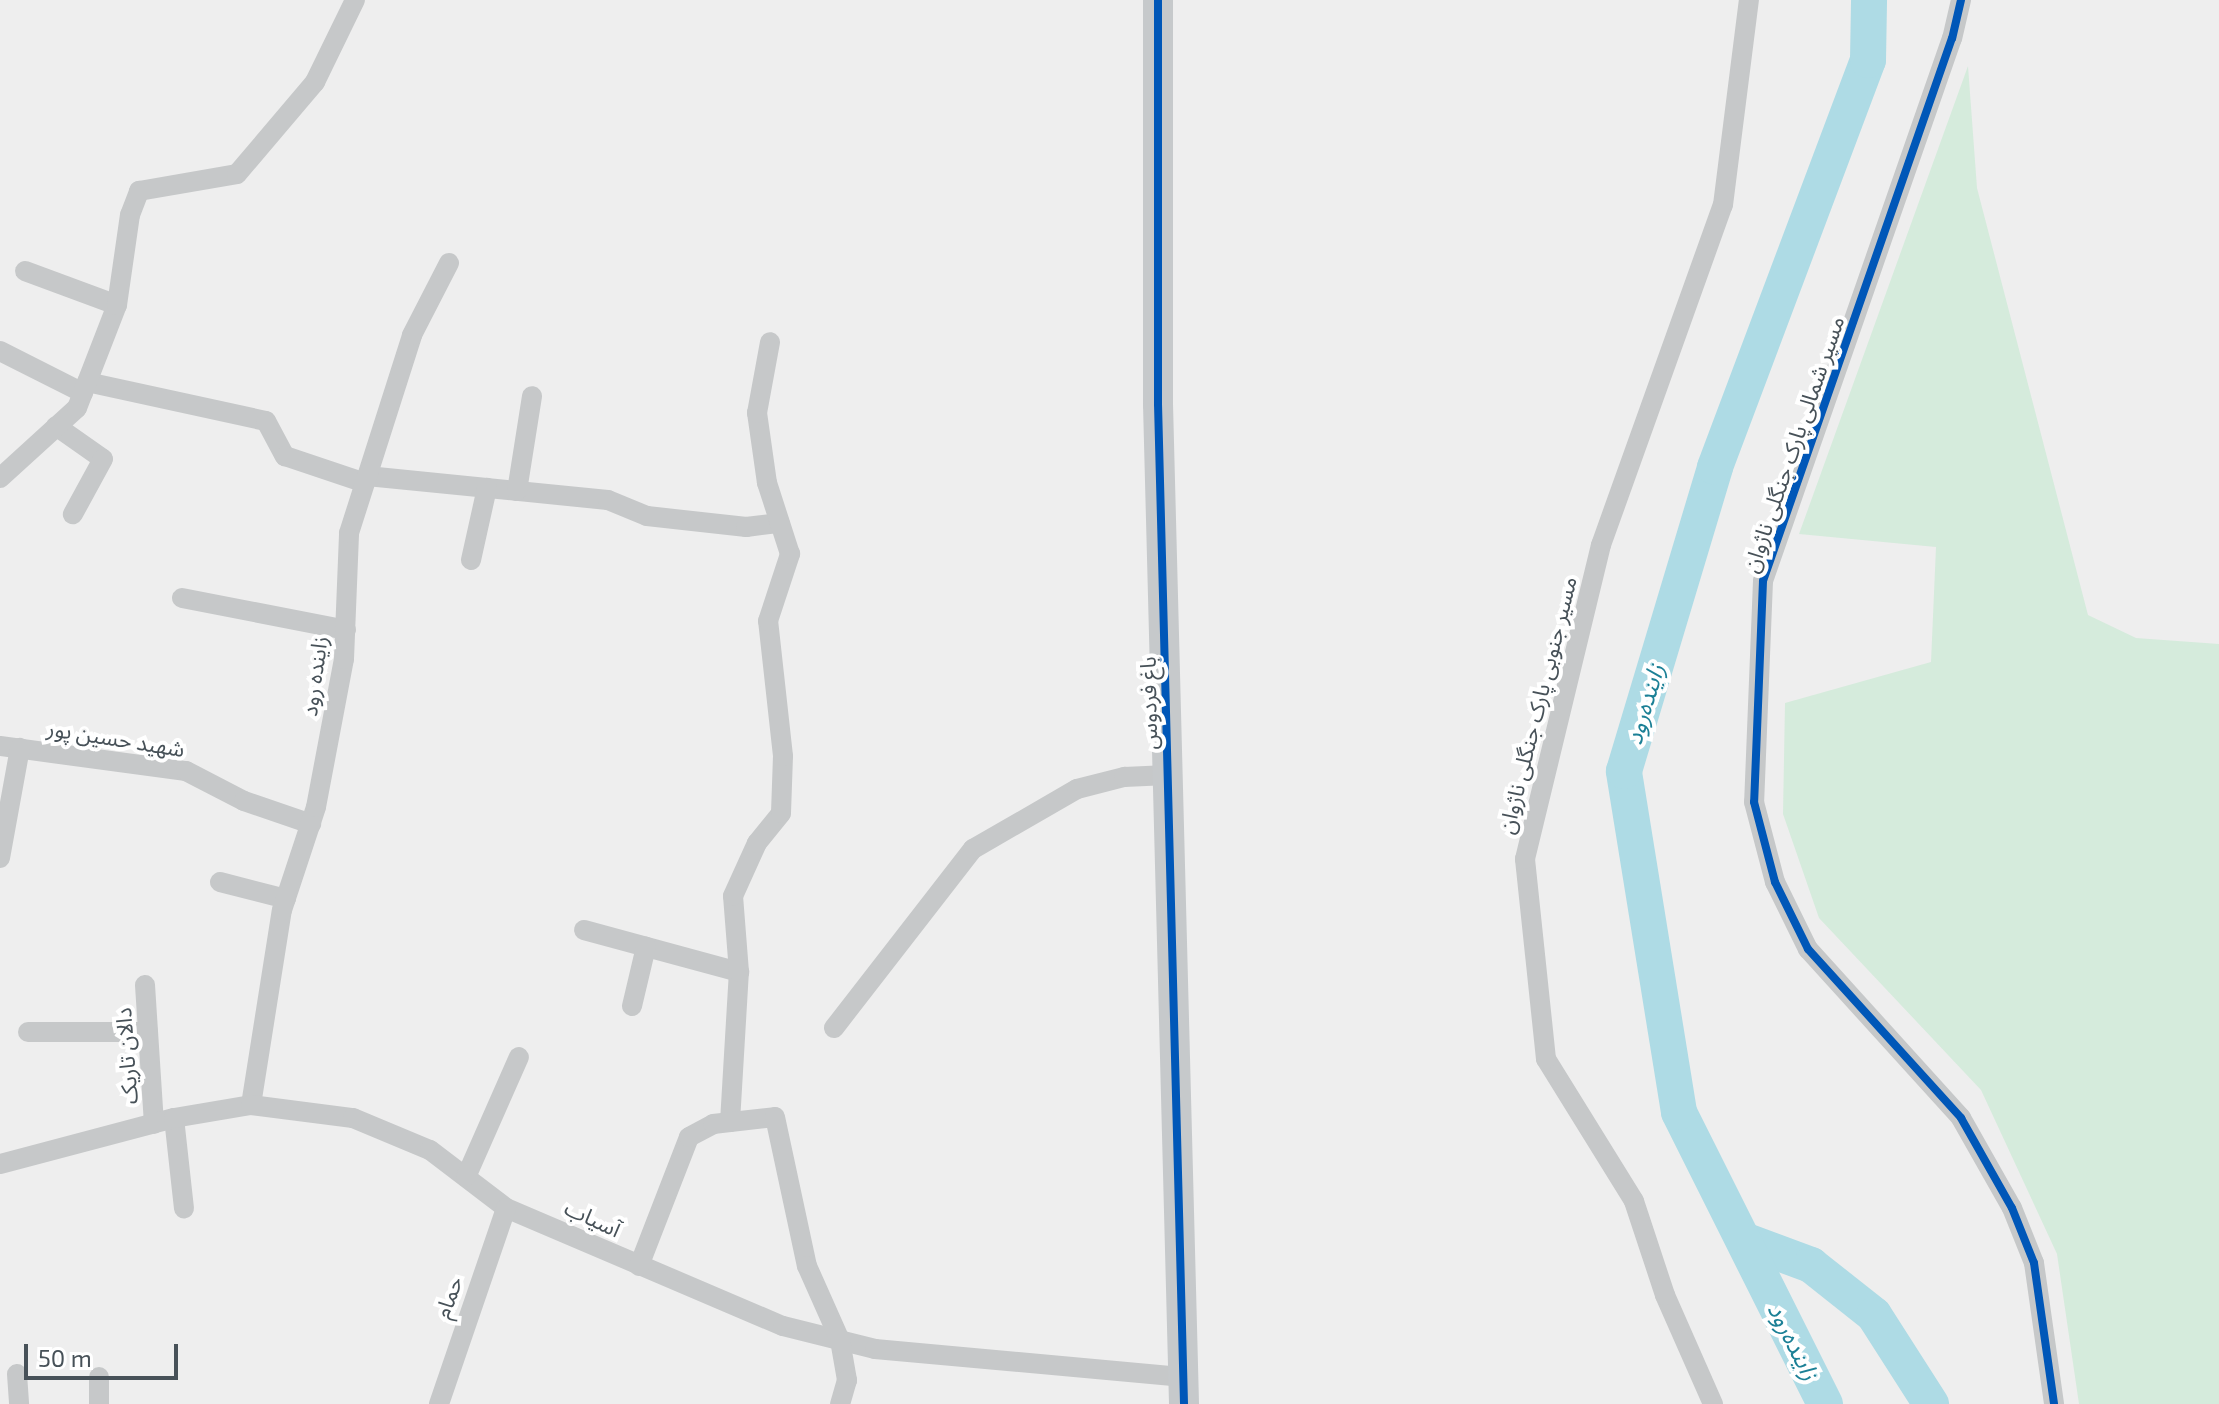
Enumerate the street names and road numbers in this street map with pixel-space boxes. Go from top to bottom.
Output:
street label: مسیر شمالی پارک جنگلی ناژوان [1737,312,1849,576]
street label: مسیر جنوبی پارک جنگلی ناژوان [1492,574,1582,836]
street label: زاینده رود [295,634,333,718]
street label: باغ فردوس [1134,656,1162,750]
street label: شهید حسین پور [45,714,187,762]
street label: دالان تاریک [109,1007,143,1105]
street label: آسیاب [561,1194,625,1242]
street label: حمام [428,1272,468,1322]

